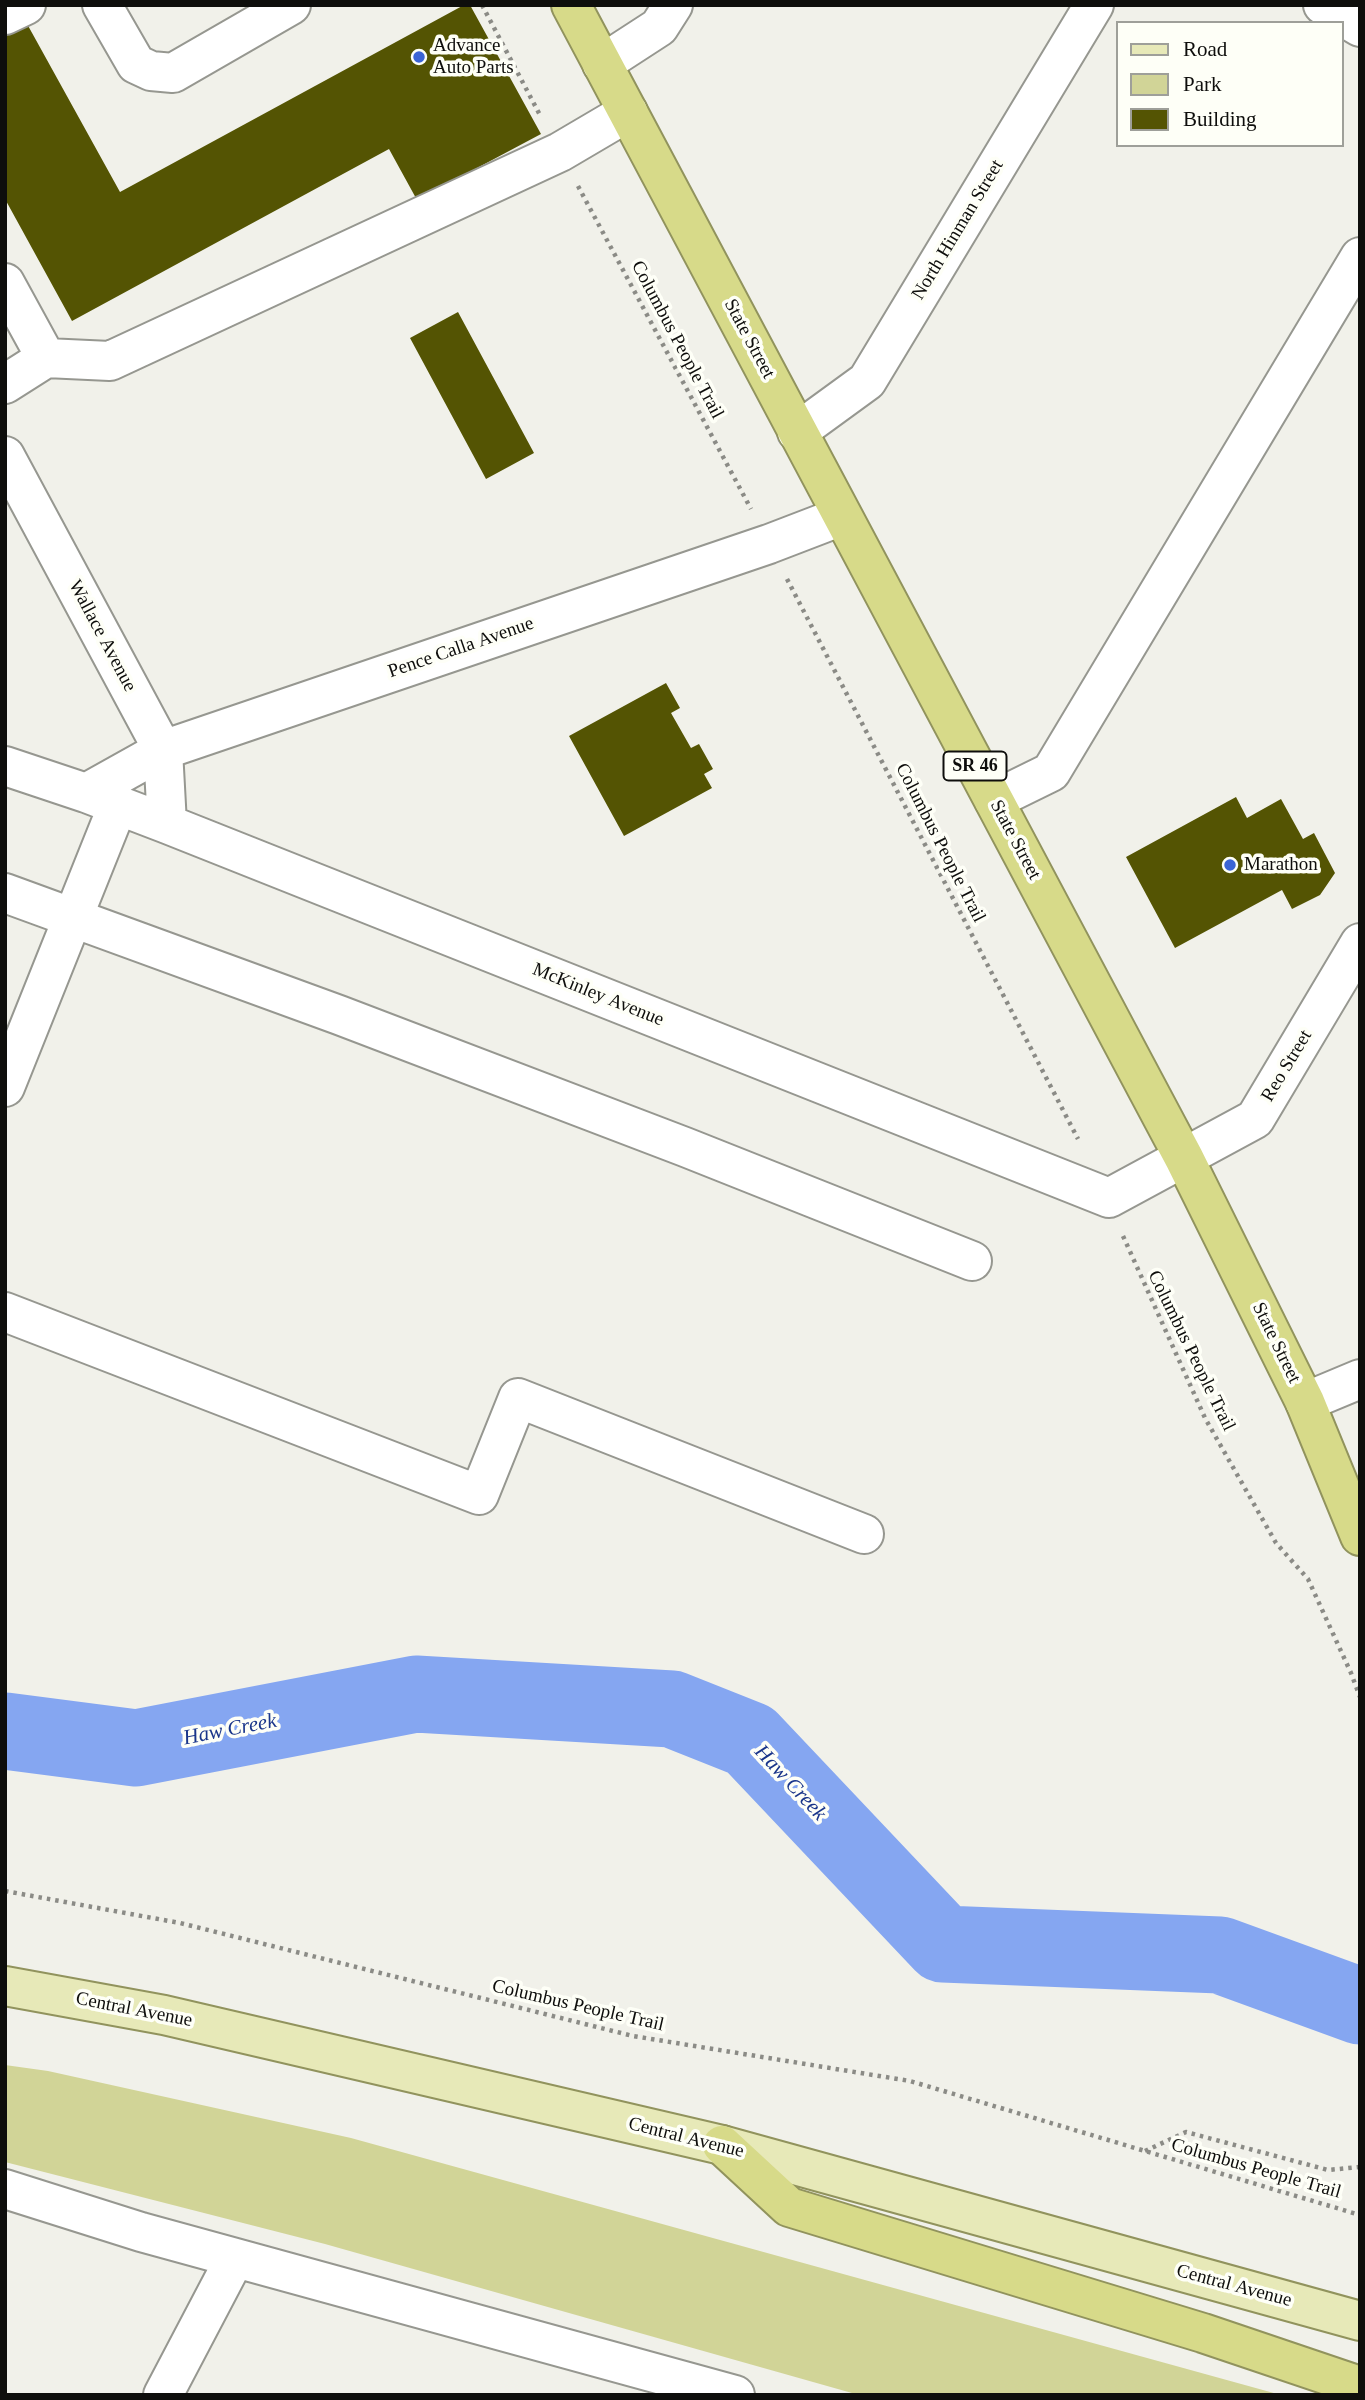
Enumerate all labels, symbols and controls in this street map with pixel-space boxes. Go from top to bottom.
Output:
legend [1116,21,1344,147]
place label: Advance Auto Parts [433,35,514,79]
text: Road [1183,37,1227,61]
marker: Advance Auto Parts [411,49,427,65]
text: Park [1183,72,1222,96]
text: Building [1183,107,1257,131]
street label: North Hinman Street [907,156,1009,304]
street label: Columbus People Trail [626,257,728,423]
street label: State Street [718,295,780,383]
street label: Wallace Avenue [63,576,141,696]
street label: Pence Calla Avenue [385,612,537,684]
road number: SR 46 [944,752,1006,780]
street label: Columbus People Trail [890,760,990,926]
street label: State Street [984,796,1046,884]
place label: Marathon [1244,854,1318,876]
marker: Marathon [1222,857,1238,873]
street label: McKinley Avenue [529,958,667,1032]
street label: Reo Street [1257,1026,1317,1106]
street label: Columbus People Trail [1142,1267,1240,1435]
street label: State Street [1247,1299,1305,1387]
water label: Haw Creek [181,1709,279,1751]
water label: Haw Creek [749,1740,831,1826]
street label: Columbus People Trail [490,1975,666,2037]
street label: Central Avenue [74,1988,194,2032]
street label: Central Avenue [626,2113,746,2163]
street label: Columbus People Trail [1168,2134,1344,2204]
street label: Central Avenue [1174,2260,1294,2312]

